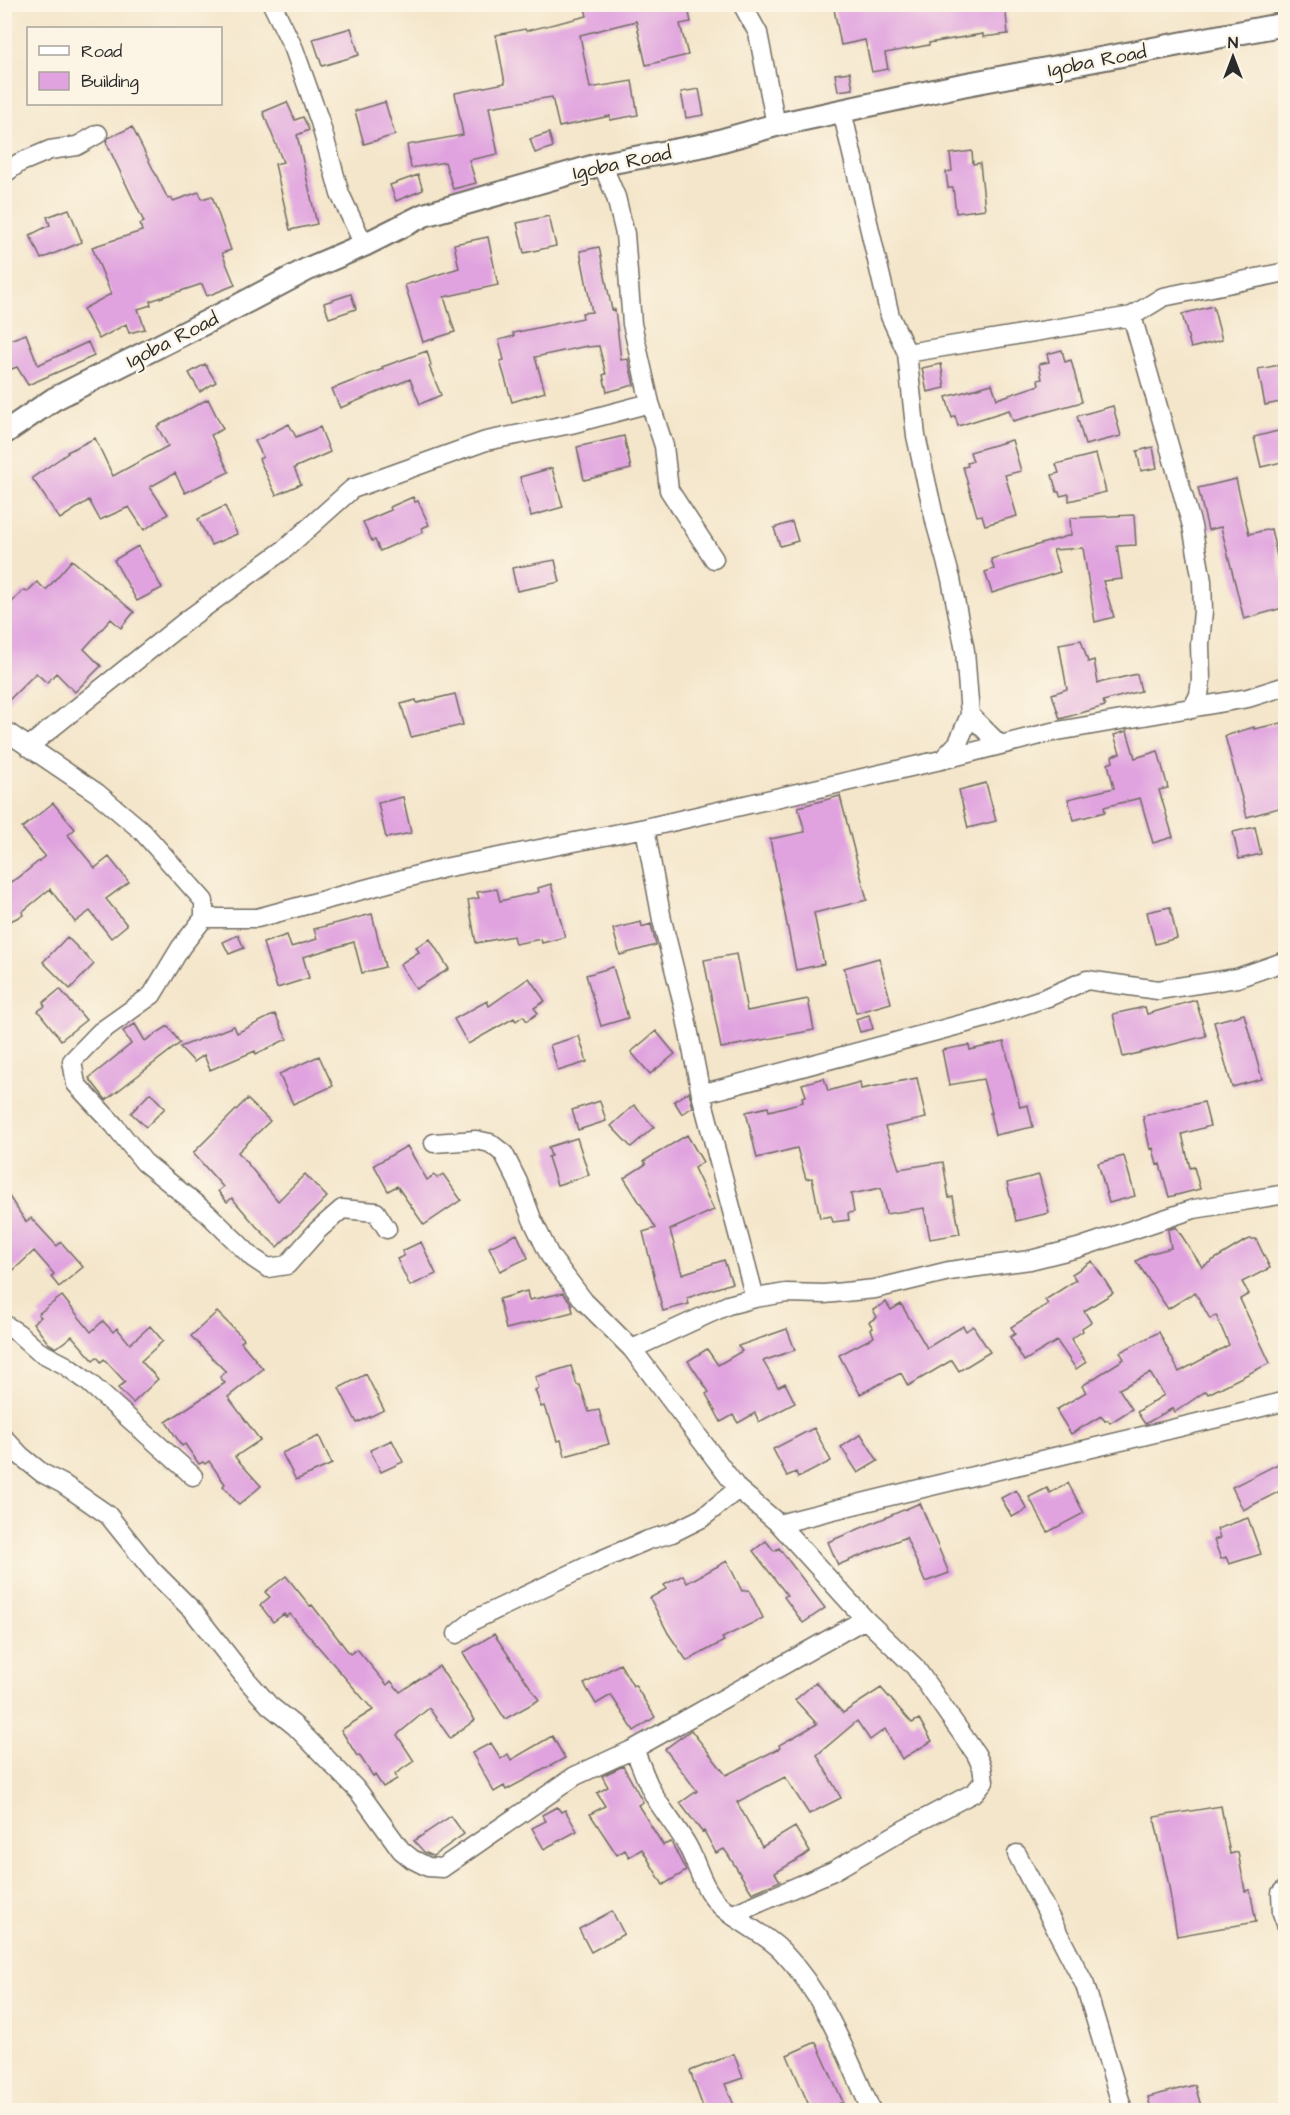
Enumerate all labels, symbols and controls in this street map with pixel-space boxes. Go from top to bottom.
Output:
legend [27,27,222,105]
north arrow [1203,27,1263,87]
text: N [1228,32,1238,54]
street label: Igoba Road [1045,38,1149,85]
text: Road [81,39,122,64]
text: Building [81,69,139,95]
street label: Igoba Road [570,139,674,188]
street label: Igoba Road [122,305,224,376]

